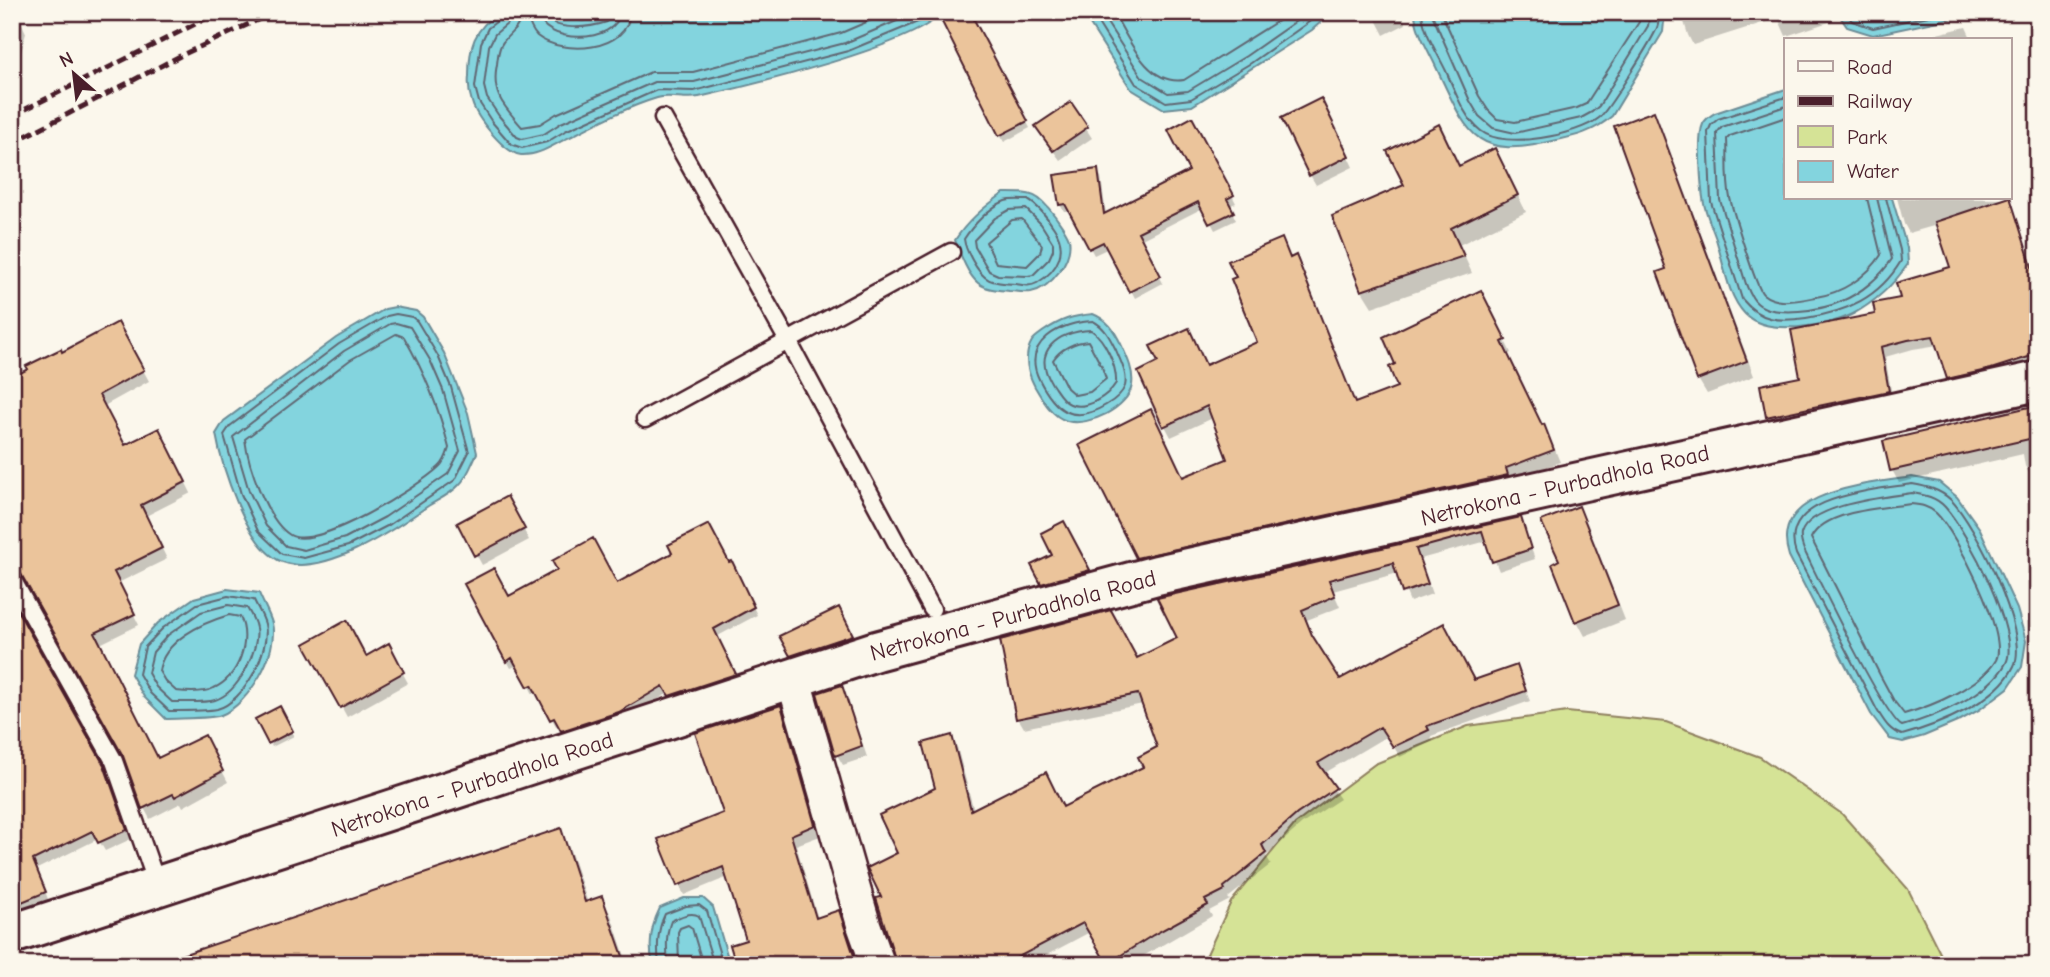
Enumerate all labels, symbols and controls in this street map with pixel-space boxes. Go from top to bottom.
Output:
north arrow [38,38,108,108]
legend [1784,38,2011,200]
text: N [56,47,77,72]
text: Road [1847,55,1892,79]
text: Railway [1847,89,1912,113]
text: Park [1847,125,1887,149]
text: Water [1847,159,1900,183]
street label: Netrokona - Purbadhola Road [1418,439,1712,532]
street label: Netrokona - Purbadhola Road [867,564,1159,667]
street label: Netrokona - Purbadhola Road [328,726,617,843]

